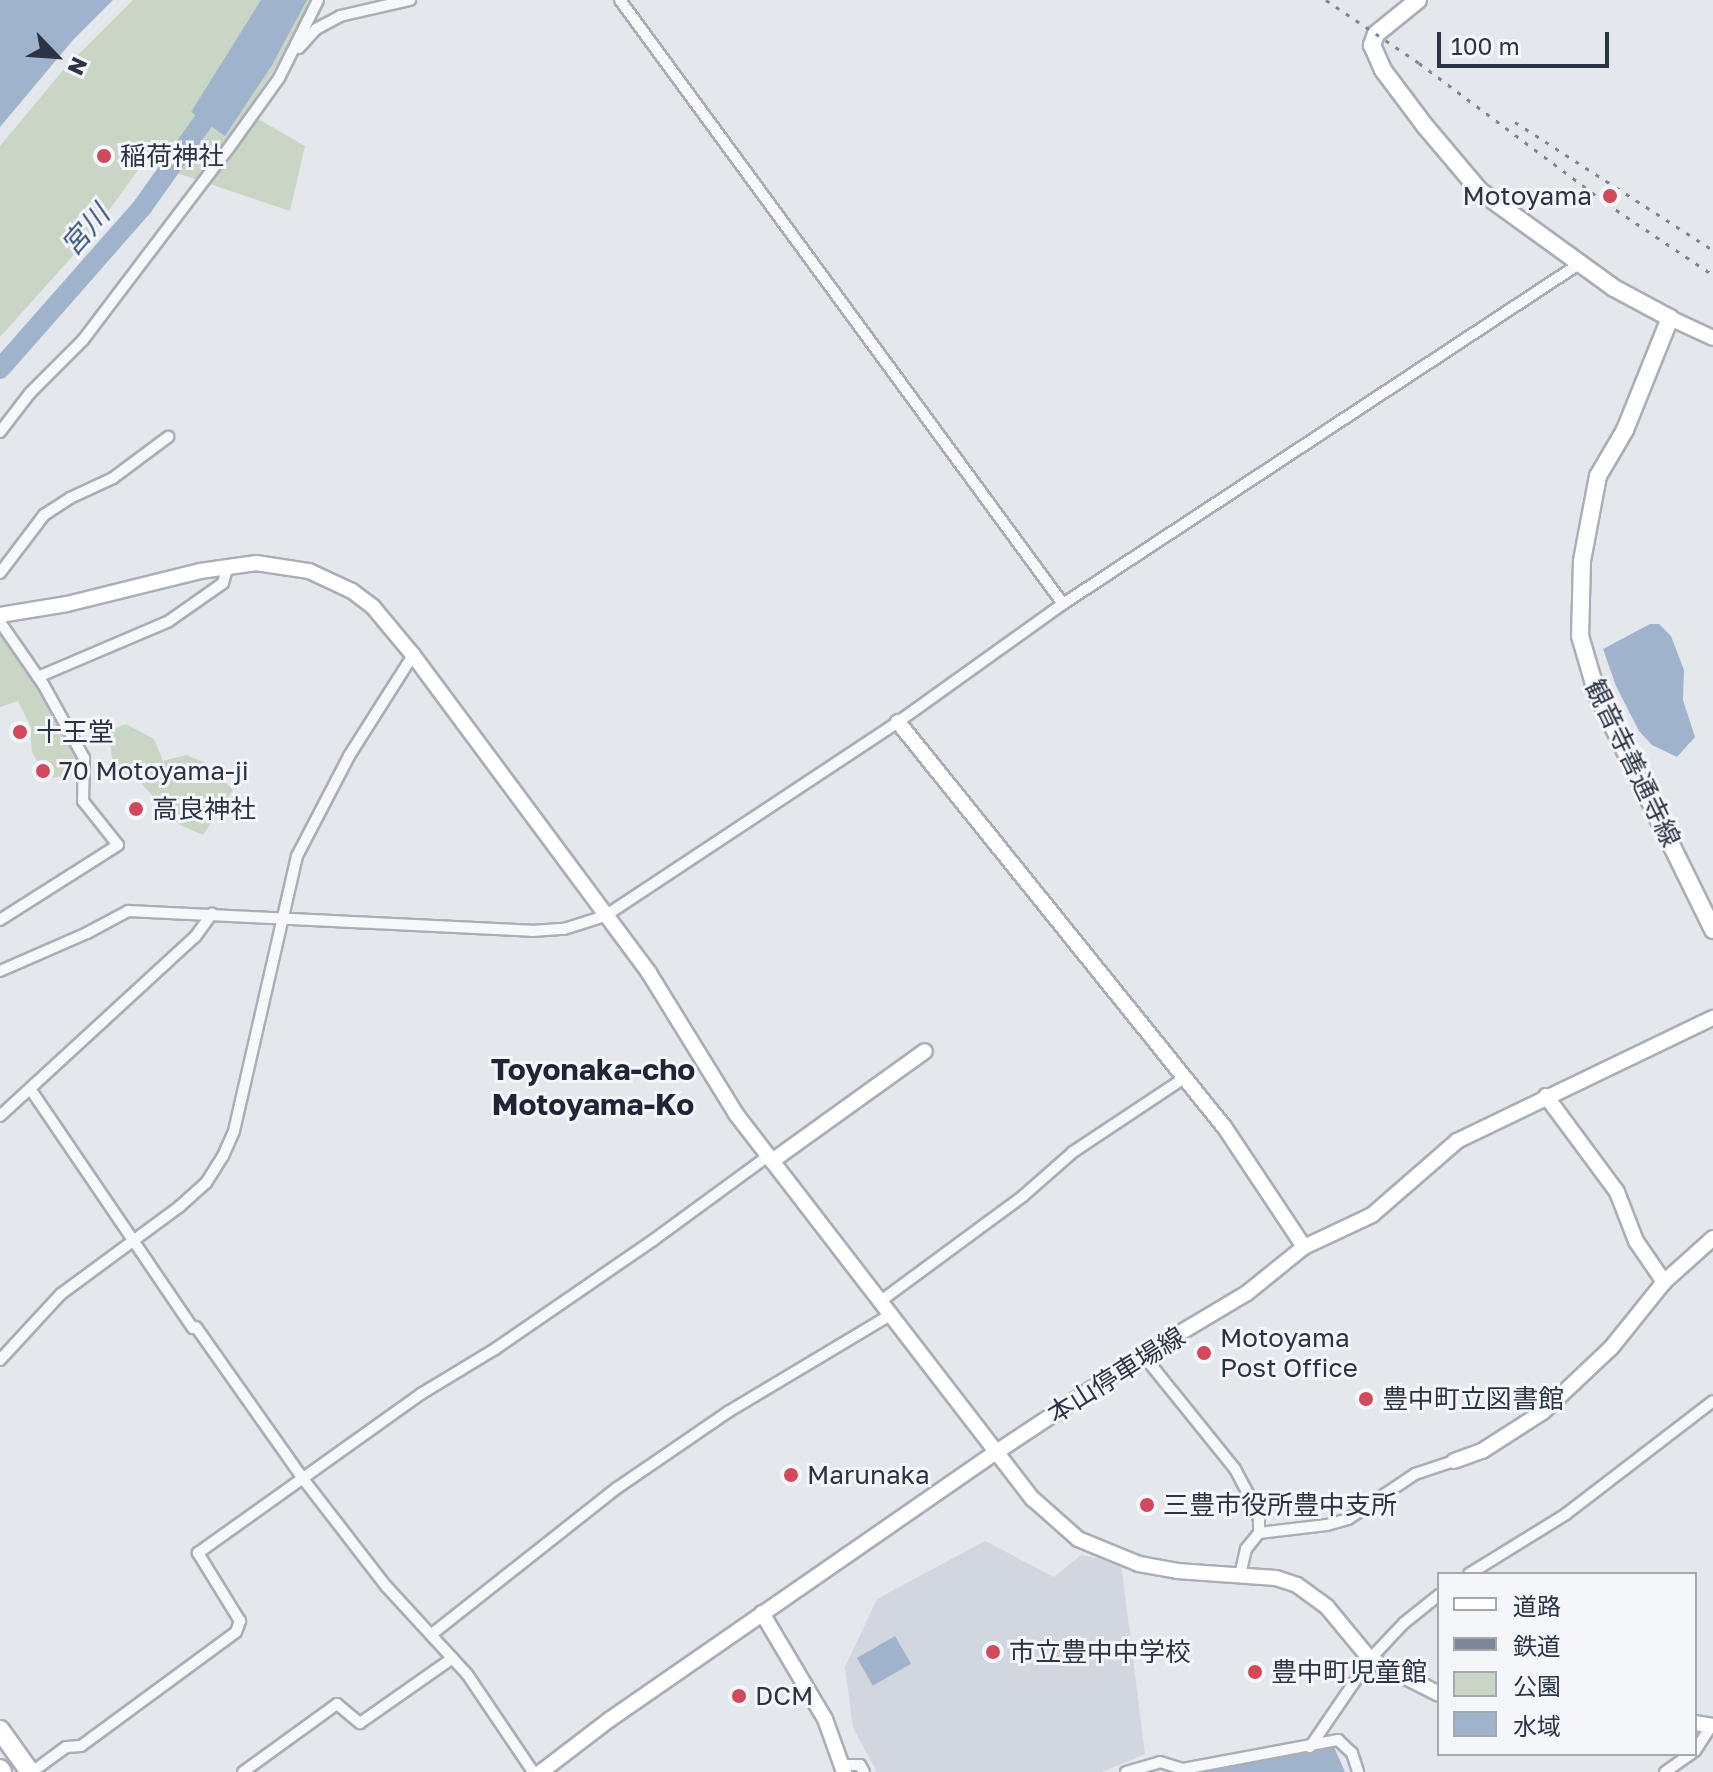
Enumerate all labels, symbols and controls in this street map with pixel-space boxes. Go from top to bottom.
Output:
north arrow [16,16,96,96]
scale bar [1441,16,1613,66]
text: 100 m [1451,31,1520,60]
text: N [62,53,94,80]
place label: 稲荷神社 [120,140,224,172]
marker: 稲荷神社 [95,147,113,165]
place label: Motoyama [1462,180,1592,212]
marker: Motoyama [1599,185,1621,207]
water label: 宮川 [54,198,116,262]
street label: 観音寺善通寺線 [1579,674,1687,852]
place label: 十王堂 [36,716,114,748]
marker: 十王堂 [11,723,29,741]
place label: 70 Motoyama-ji [59,755,249,787]
marker: 70 Motoyama-ji [34,762,52,780]
place label: 高良神社 [152,793,256,825]
marker: 高良神社 [127,800,145,818]
district label: Toyonaka-cho Motoyama-Ko [491,1051,695,1122]
street label: 本山停車場線 [1042,1320,1190,1430]
place label: Motoyama Post Office [1220,1322,1358,1384]
marker: Motoyama Post Office [1195,1344,1213,1362]
place label: 豊中町立図書館 [1382,1383,1564,1415]
marker: 豊中町立図書館 [1357,1390,1375,1408]
place label: Marunaka [807,1459,930,1491]
marker: Marunaka [782,1466,800,1484]
place label: 三豊市役所豊中支所 [1163,1489,1397,1521]
marker: 三豊市役所豊中支所 [1138,1496,1156,1514]
legend [1437,1572,1697,1756]
text: 道路 [1513,1591,1561,1620]
text: 鉄道 [1513,1631,1561,1660]
place label: 市立豊中中学校 [1009,1636,1191,1668]
marker: 市立豊中中学校 [984,1643,1002,1661]
place label: 豊中町児童館 [1271,1656,1427,1688]
marker: 豊中町児童館 [1246,1663,1264,1681]
text: 公園 [1513,1671,1561,1700]
place label: DCM [755,1680,813,1712]
marker: DCM [730,1687,748,1705]
text: 水域 [1513,1711,1561,1740]

